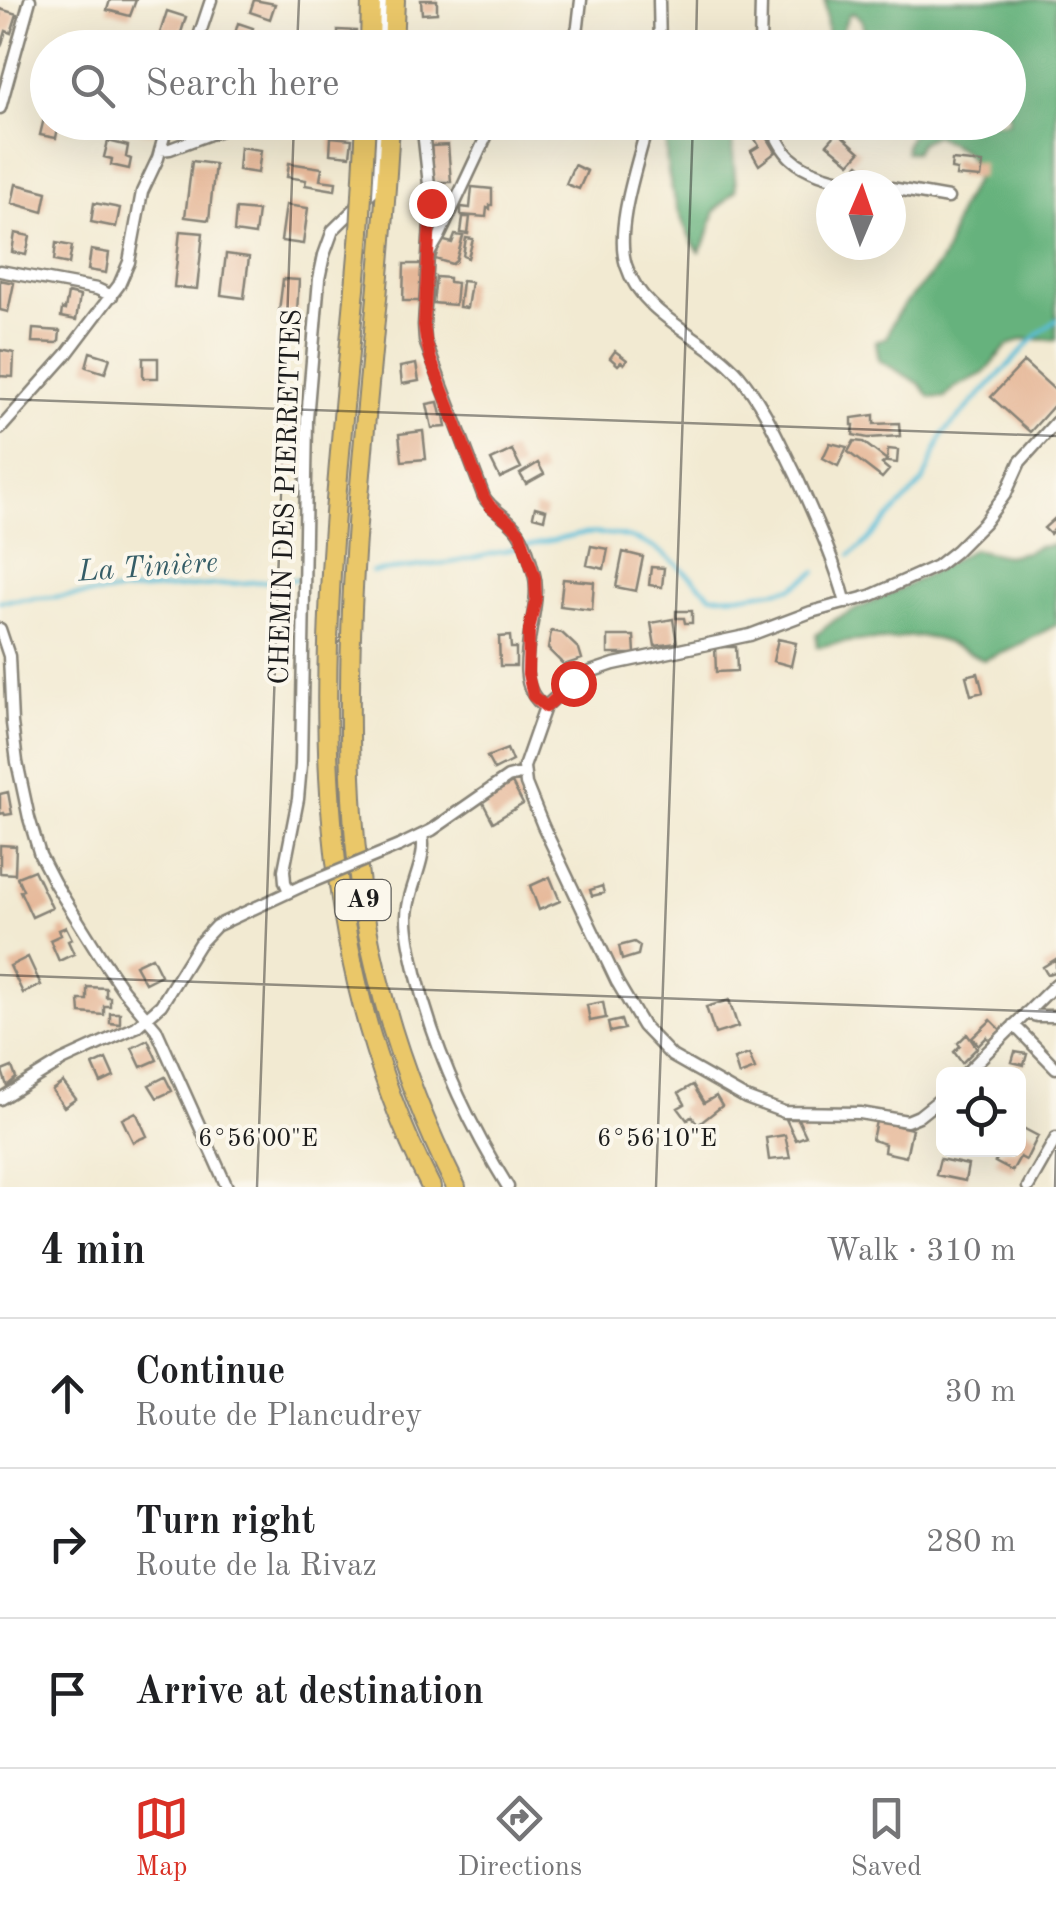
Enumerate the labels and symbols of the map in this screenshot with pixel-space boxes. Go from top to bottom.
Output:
north arrow [816,170,906,260]
route end [409,181,455,227]
street label: CHEMIN DES PIERRETTES [266,309,308,685]
water label: La Tinière [76,548,219,588]
route start [551,661,597,707]
road number: A9 [336,880,390,920]
text: 6°56'00"E [198,1127,318,1152]
text: 6°56'10"E [597,1127,717,1152]

